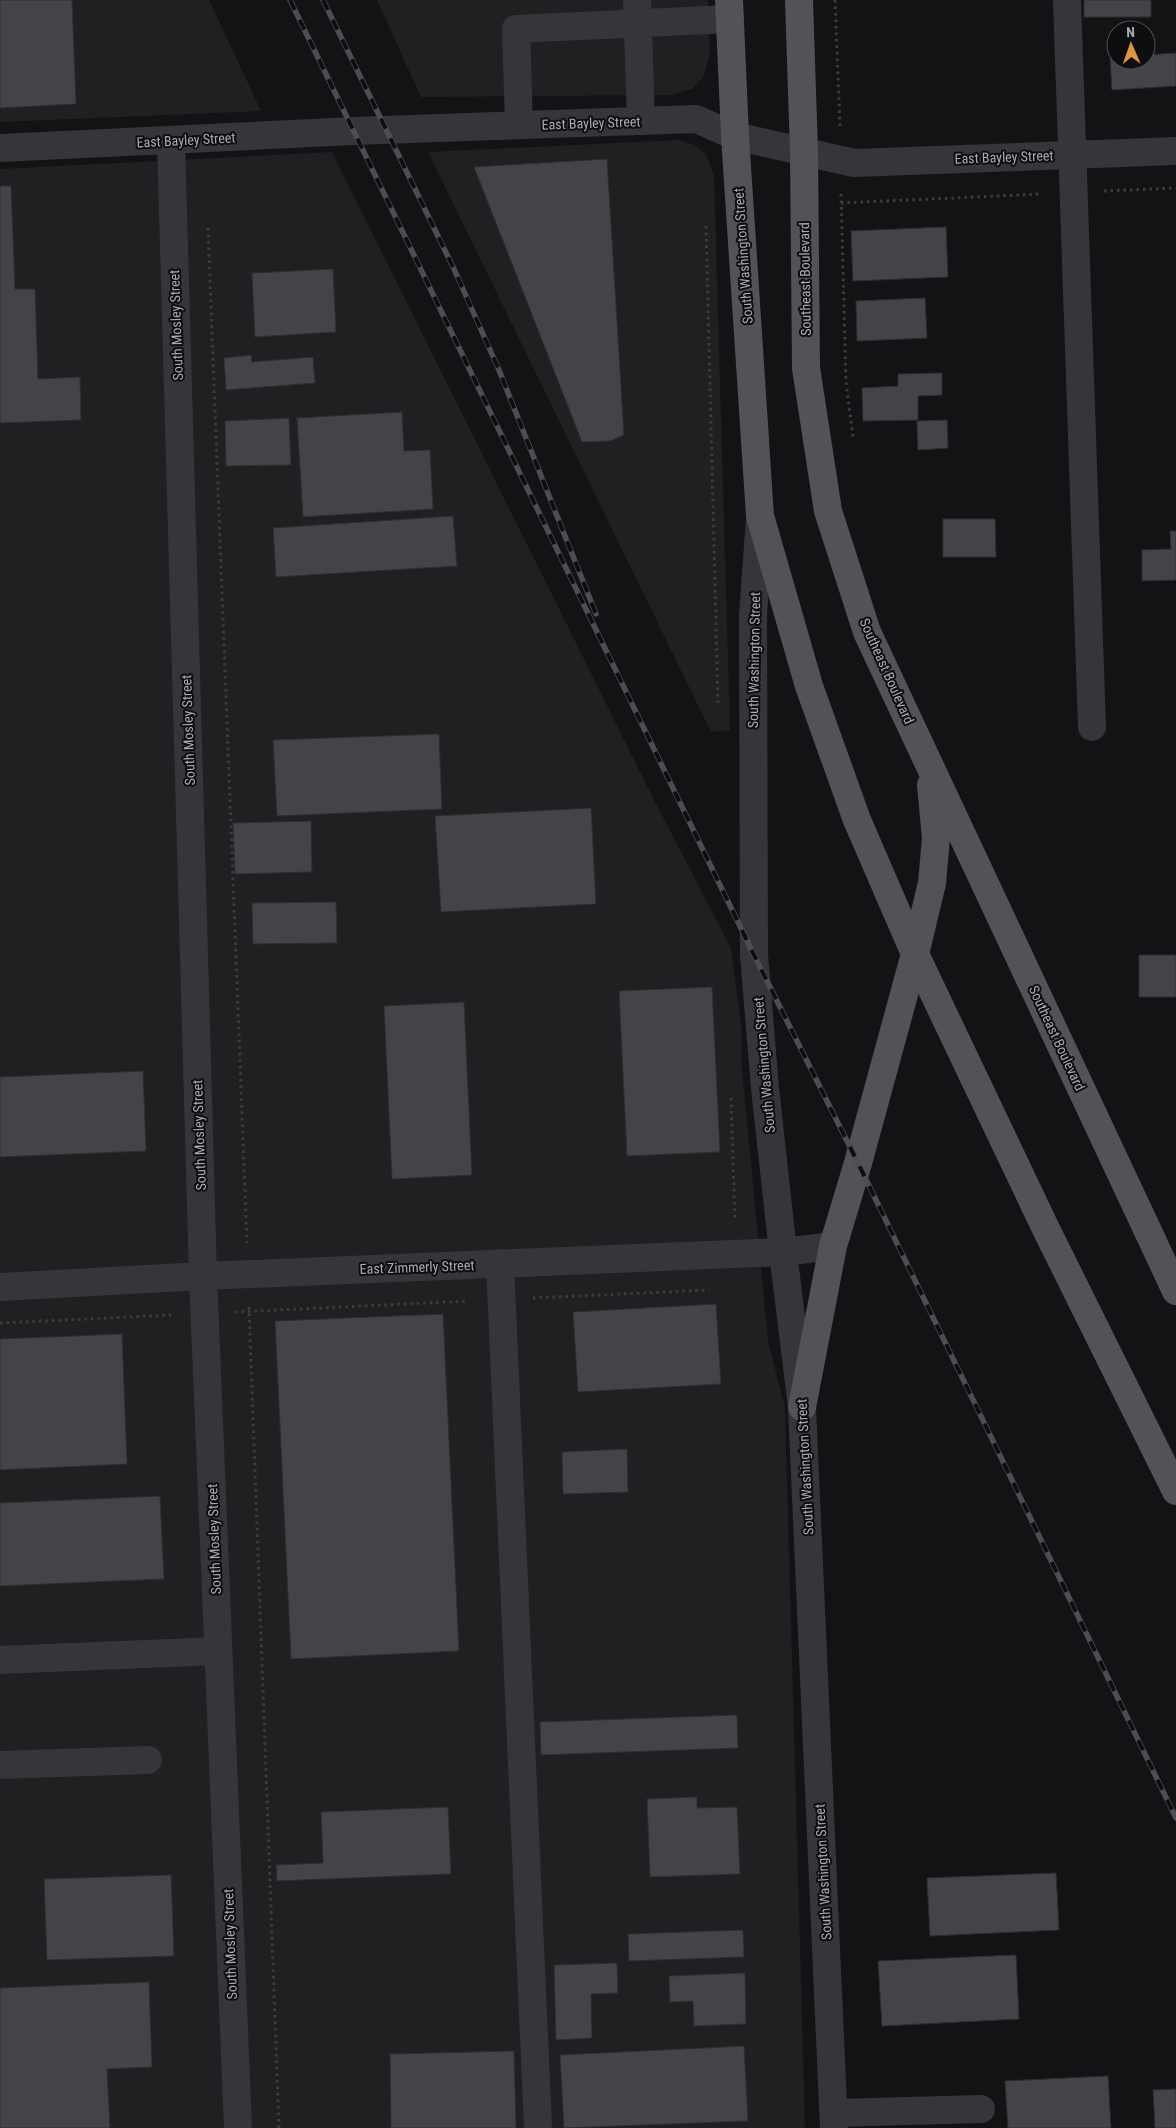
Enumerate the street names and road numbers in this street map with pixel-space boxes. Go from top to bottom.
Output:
street label: East Bayley Street [541,113,641,133]
street label: East Bayley Street [136,129,236,151]
street label: East Bayley Street [954,147,1054,167]
street label: South Washington Street [730,188,756,324]
street label: Southeast Boulevard [796,222,814,336]
street label: South Mosley Street [166,269,186,381]
street label: South Washington Street [745,592,763,728]
street label: Southeast Boulevard [857,616,917,726]
street label: South Mosley Street [178,674,198,786]
street label: Southeast Boulevard [1026,983,1088,1093]
street label: South Washington Street [750,996,778,1134]
street label: South Mosley Street [189,1079,209,1191]
street label: East Zimmerly Street [359,1257,475,1277]
street label: South Washington Street [793,1399,817,1535]
street label: South Mosley Street [204,1483,224,1595]
street label: South Washington Street [811,1804,835,1940]
street label: South Mosley Street [220,1888,240,2000]

